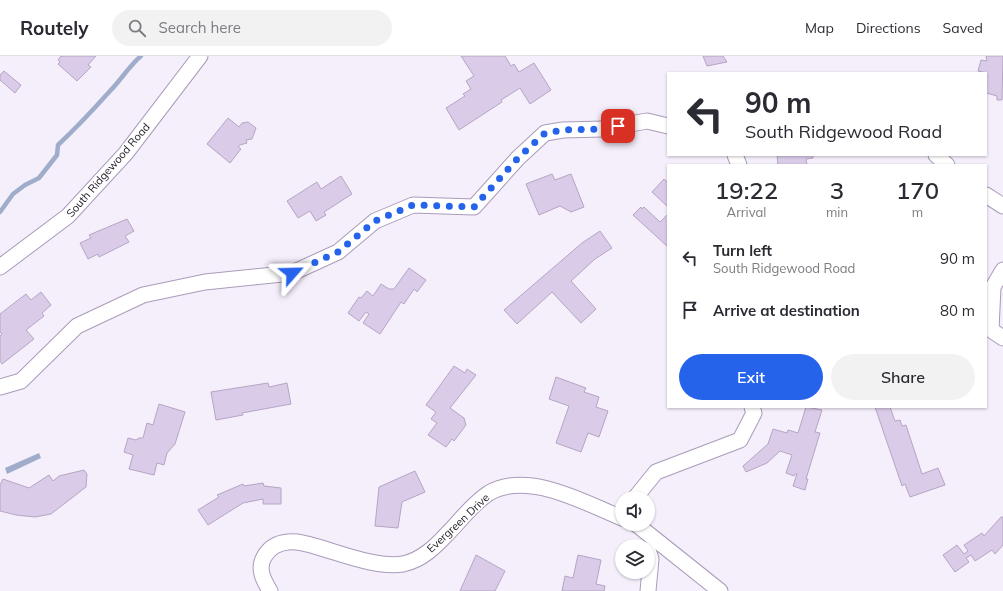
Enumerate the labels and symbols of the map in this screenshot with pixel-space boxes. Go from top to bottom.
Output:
pin [601,109,635,143]
street label: South Ridgewood Road [63,120,153,220]
position arrow [271,252,313,294]
street label: Evergreen Drive [424,490,492,556]

